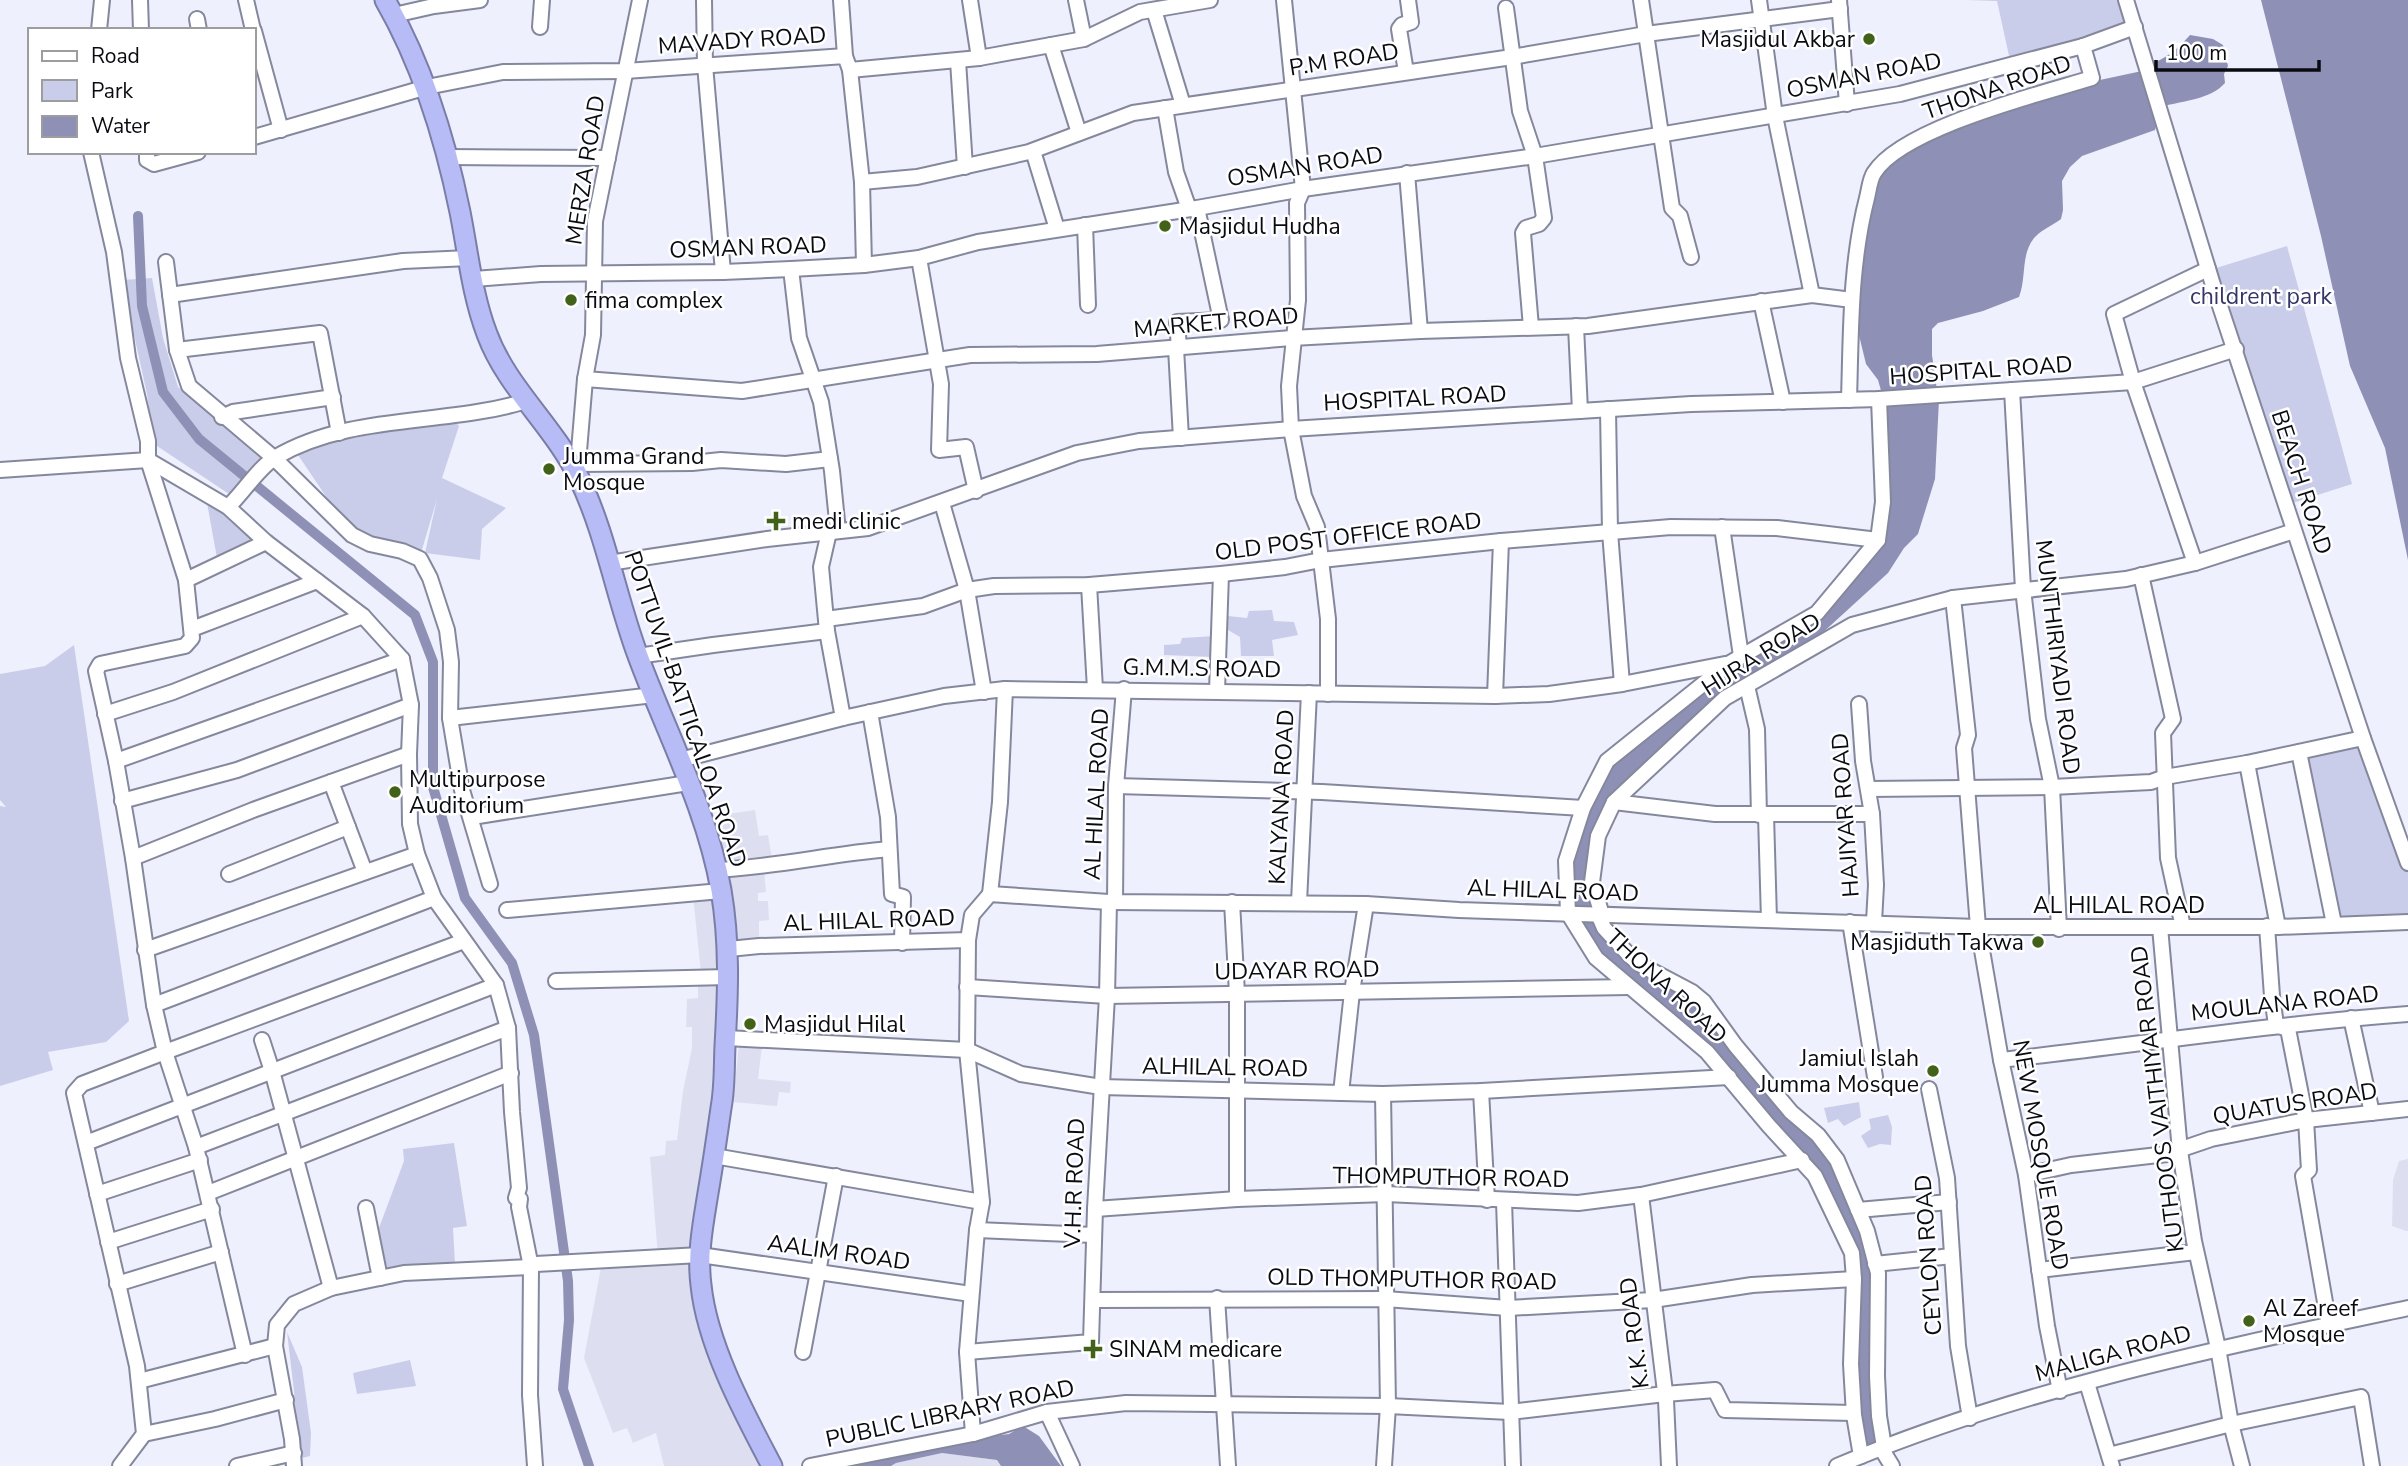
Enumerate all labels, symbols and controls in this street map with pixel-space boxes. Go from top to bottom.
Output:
street label: MAVADY ROAD [657,19,827,62]
place label: Masjidul Akbar [1700,24,1856,55]
legend [28,28,256,154]
scale bar [2156,28,2319,72]
marker: Masjidul Akbar [1861,31,1877,47]
street label: P.M ROAD [1287,36,1401,83]
text: 100 m [2166,39,2227,67]
text: Road [91,42,140,70]
street label: OSMAN ROAD [1784,45,1944,106]
street label: THONA ROAD [1919,48,2076,127]
text: Park [91,77,133,105]
street label: MERZA ROAD [558,93,613,247]
text: Water [91,112,150,140]
street label: OSMAN ROAD [1225,139,1385,194]
place label: Masjidul Hudha [1179,211,1341,242]
marker: Masjidul Hudha [1157,218,1173,234]
street label: OSMAN ROAD [669,229,827,266]
park label: childrent park [2190,281,2332,312]
place label: fima complex [585,285,723,316]
marker: fima complex [563,292,579,308]
street label: MARKET ROAD [1132,300,1300,345]
street label: HOSPITAL ROAD [1888,349,2074,392]
street label: HOSPITAL ROAD [1323,378,1507,419]
street label: BEACH ROAD [2264,406,2340,559]
place label: Jumma Grand Mosque [562,441,704,498]
marker: Jumma Grand Mosque [541,461,557,477]
street label: OLD POST OFFICE ROAD [1213,505,1483,568]
place label: medi clinic [792,506,901,537]
marker: medi clinic [766,511,786,531]
street label: MUNTHIRIYADI ROAD [2028,538,2087,776]
street label: POTTUVIL-BATTICALOA ROAD [617,547,754,872]
street label: HIJRA ROAD [1696,605,1827,703]
street label: G.M.M.S ROAD [1122,652,1282,685]
street label: AL HILAL ROAD [1077,707,1116,881]
street label: KALYANA ROAD [1261,709,1302,885]
street label: HAJIYAR ROAD [1824,732,1867,898]
place label: Multipurpose Auditorium [409,764,546,821]
marker: Multipurpose Auditorium [387,784,403,800]
street label: AL HILAL ROAD [1466,872,1640,909]
street label: AL HILAL ROAD [2033,890,2205,921]
street label: AL HILAL ROAD [782,902,956,939]
street label: THONA ROAD [1599,922,1734,1051]
place label: Masjiduth Takwa [1850,927,2024,958]
marker: Masjiduth Takwa [2030,934,2046,950]
street label: KUTHOOS VAITHIYAR ROAD [2123,944,2192,1254]
street label: UDAYAR ROAD [1214,954,1380,987]
street label: MOULANA ROAD [2189,978,2381,1029]
place label: Masjidul Hilal [764,1009,906,1040]
marker: Masjidul Hilal [742,1016,758,1032]
street label: NEW MOSQUE ROAD [2005,1038,2076,1273]
place label: Jamiul Islah Jumma Mosque [1758,1043,1919,1100]
street label: ALHILAL ROAD [1142,1051,1308,1084]
marker: Jamiul Islah Jumma Mosque [1925,1063,1941,1079]
street label: QUATUS ROAD [2210,1075,2380,1132]
street label: V.H.R ROAD [1057,1117,1092,1250]
street label: THOMPUTHOR ROAD [1332,1160,1570,1195]
street label: CEYLON ROAD [1907,1173,1950,1337]
street label: AALIM ROAD [765,1227,912,1278]
street label: OLD THOMPUTHOR ROAD [1267,1261,1557,1298]
street label: K.K. ROAD [1612,1275,1657,1391]
place label: Al Zareef Mosque [2263,1293,2359,1350]
marker: Al Zareef Mosque [2241,1313,2257,1329]
street label: MALIGA ROAD [2032,1318,2195,1389]
place label: SINAM medicare [1109,1334,1282,1365]
marker: SINAM medicare [1083,1339,1103,1359]
street label: PUBLIC LIBRARY ROAD [823,1372,1077,1455]

